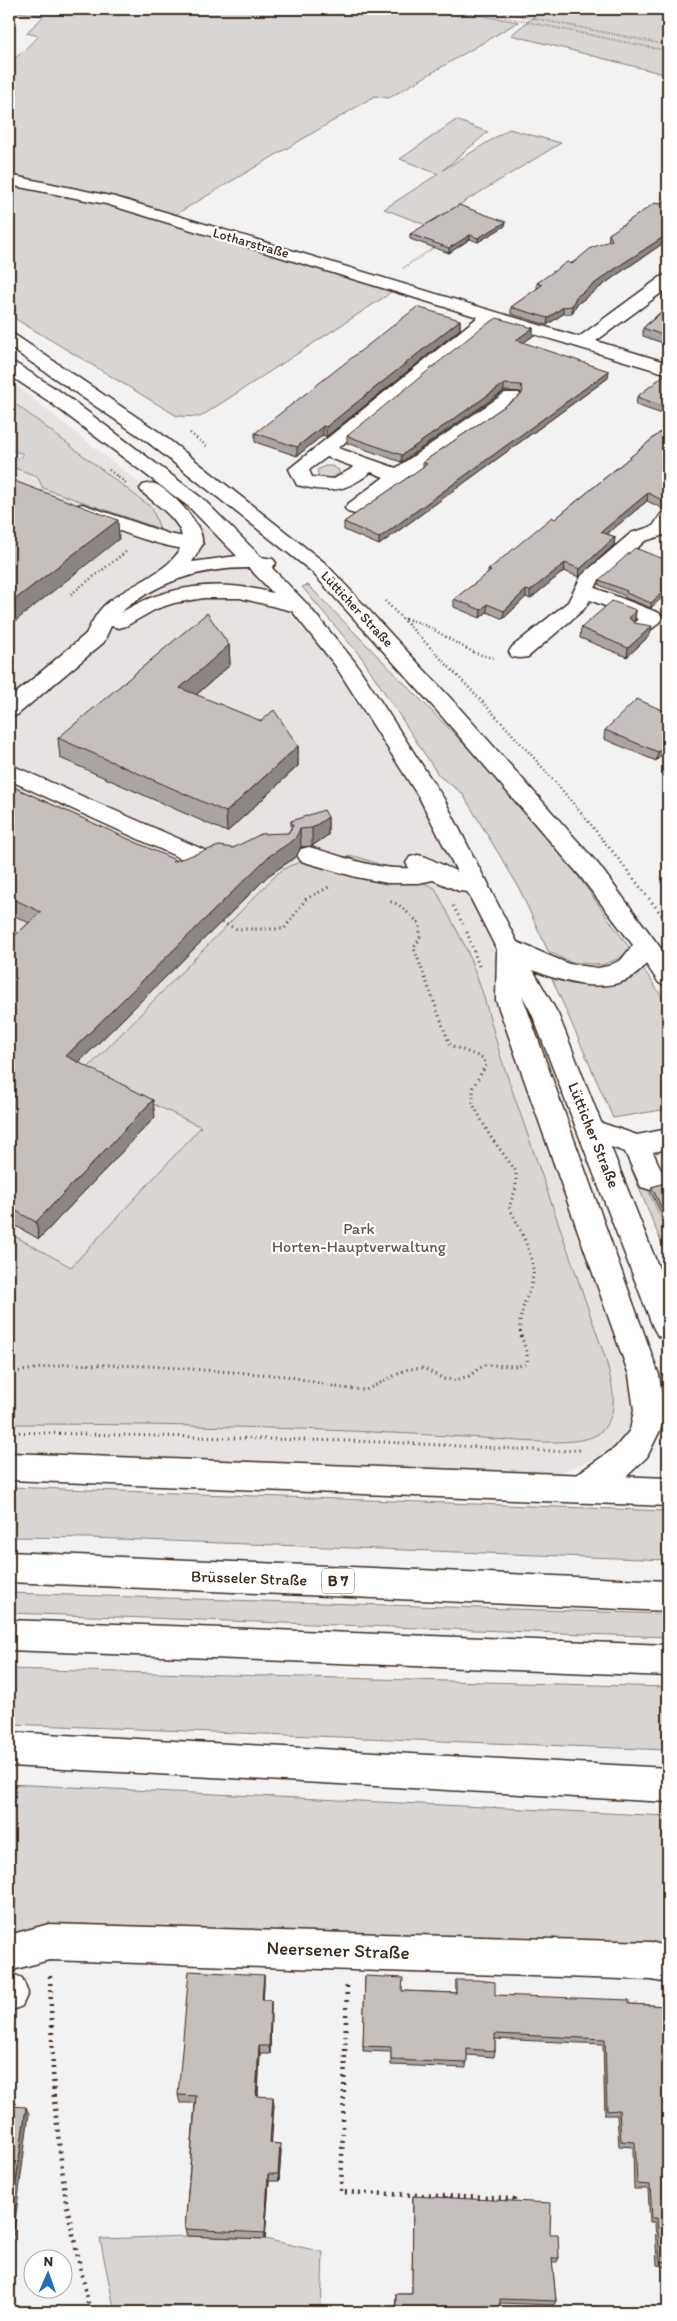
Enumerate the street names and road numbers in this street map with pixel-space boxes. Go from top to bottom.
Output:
street label: Lotharstraße [211,224,291,262]
street label: Lütticher Straße [317,567,397,651]
street label: Lütticher Straße [564,1079,624,1191]
street label: Brüsseler Straße [191,1566,307,1590]
road number: B 7 [322,1568,354,1594]
street label: Neersener Straße [266,1936,410,1964]

